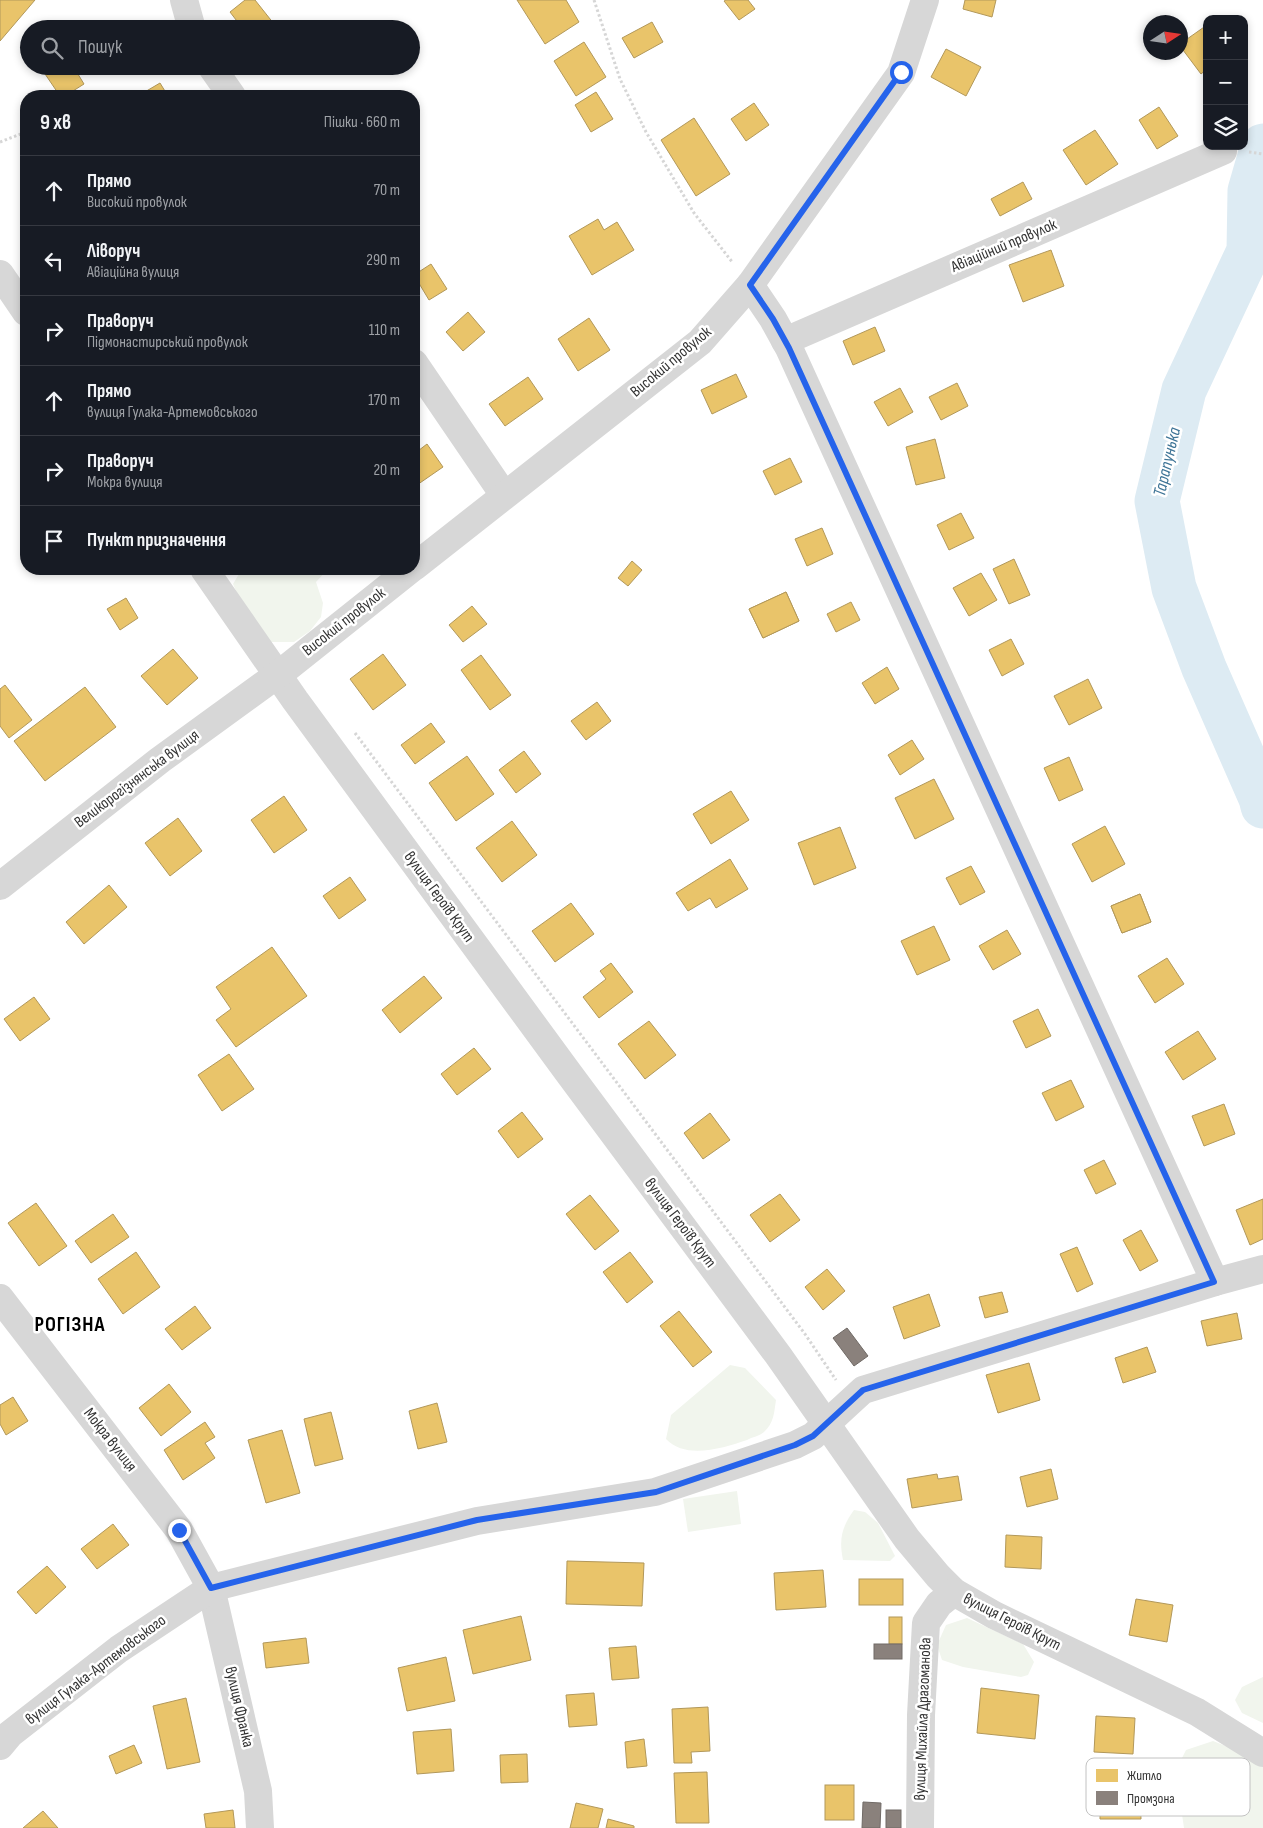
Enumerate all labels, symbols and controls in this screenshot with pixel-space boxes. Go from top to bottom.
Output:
north arrow [1143,15,1188,60]
map controls [1203,15,1248,150]
button: + [1203,15,1248,60]
search box [20,20,420,75]
icon: search [38,34,66,62]
text: Пошук [78,36,122,59]
button: − [1203,60,1248,105]
route start [890,61,913,84]
button: layers [1203,105,1248,150]
text: 9 хв [40,110,71,135]
text: Пішки · 660 m [324,113,400,132]
text: Прямо [87,170,131,193]
icon: ahead [40,177,68,205]
text: 70 m [374,181,400,200]
text: Високий провулок [87,193,187,212]
street label: Авіаційний провулок [947,215,1060,277]
text: Ліворуч [87,240,140,263]
icon: left [40,247,68,275]
text: 290 m [366,251,400,270]
text: Авіаційна вулиця [87,263,179,282]
text: Праворуч [87,310,154,333]
icon: right [40,317,68,345]
text: 110 m [369,321,400,340]
street label: Високий провулок [627,322,716,401]
text: Підмонастирський провулок [87,333,248,352]
text: Прямо [87,380,131,403]
icon: ahead [40,387,68,415]
text: 170 m [368,391,400,410]
text: вулиця Гулака-Артемовського [87,403,258,422]
water label: Тарапунька [1149,425,1185,499]
text: Праворуч [87,450,154,473]
icon: right [40,457,68,485]
text: 20 m [373,461,400,480]
text: Мокра вулиця [87,473,163,492]
icon: arrive [40,527,68,555]
text: Пункт призначення [87,529,226,552]
street label: Високий провулок [299,583,390,660]
street label: Великорогізнянська вулиця [71,726,203,832]
street label: вулиця Героїв Крут [400,848,478,946]
street label: вулиця Героїв Крут [640,1174,720,1272]
district label: РОГІЗНА [34,1312,106,1337]
street label: Мокра вулиця [79,1404,141,1476]
route end [168,1519,191,1542]
street label: вулиця Героїв Крут [960,1589,1064,1655]
street label: вулиця Гулака-Артемовського [22,1611,170,1729]
street label: вулиця Михайла Драгоманова [911,1637,935,1801]
street label: вулиця Франка [220,1665,258,1749]
legend [1086,1758,1250,1816]
text: Житло [1127,1767,1162,1784]
text: Промзона [1127,1790,1175,1807]

